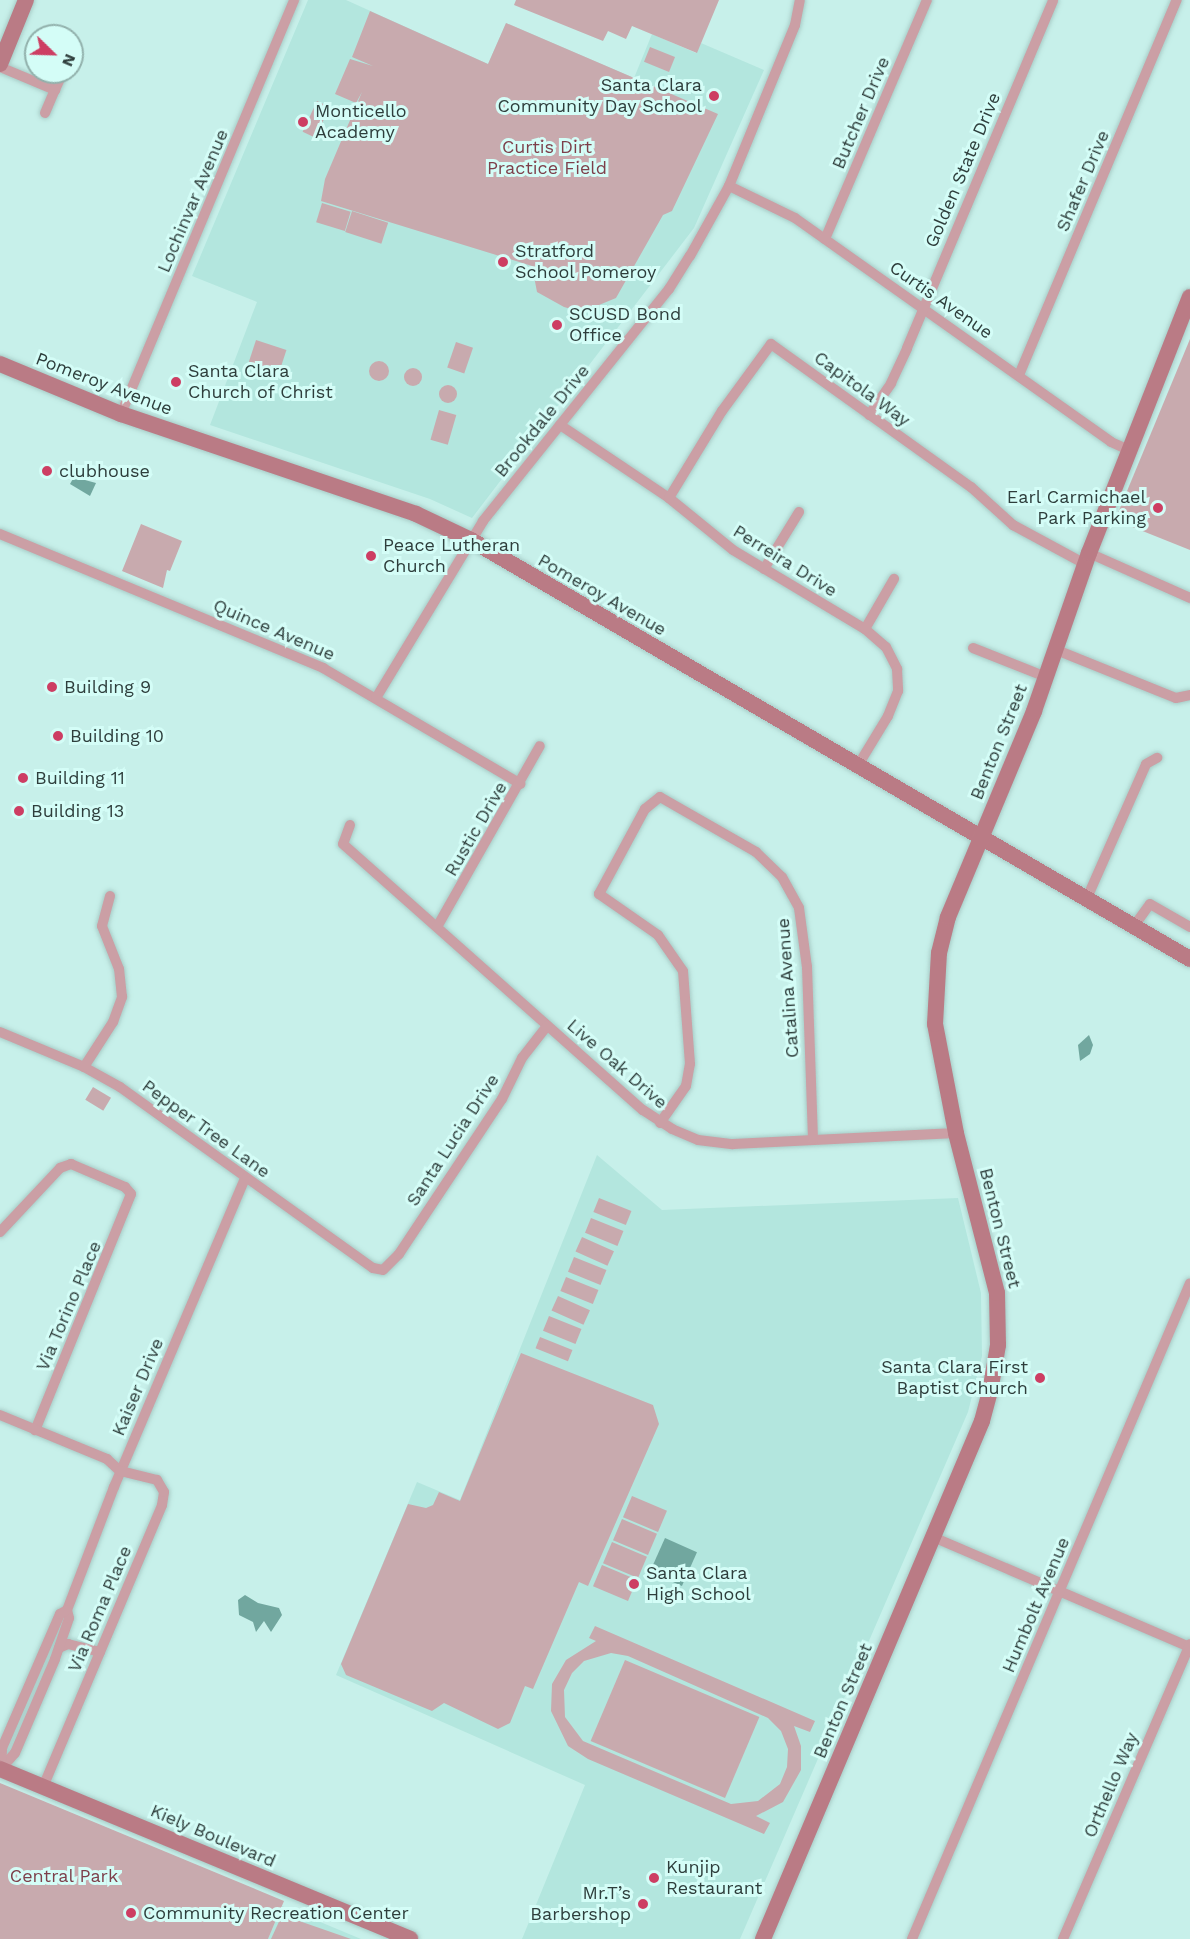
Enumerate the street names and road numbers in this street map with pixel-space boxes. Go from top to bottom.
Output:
street label: Butcher Drive [828,53,894,173]
street label: Golden State Drive [921,89,1005,251]
street label: Lochinvar Avenue [153,126,233,276]
street label: Shafer Drive [1052,127,1114,235]
street label: Curtis Avenue [885,256,997,344]
street label: Capitola Way [809,347,915,431]
street label: Pomeroy Avenue [32,348,176,420]
street label: Brookdale Drive [490,360,594,482]
street label: Perreira Drive [729,520,841,602]
street label: Pomeroy Avenue [533,549,671,641]
street label: Quince Avenue [210,595,338,665]
street label: Benton Street [966,681,1032,803]
street label: Rustic Drive [440,778,512,880]
street label: Catalina Avenue [772,917,804,1059]
street label: Live Oak Drive [562,1014,672,1114]
street label: Santa Lucia Drive [402,1070,504,1210]
street label: Pepper Tree Lane [137,1075,275,1183]
street label: Benton Street [975,1166,1025,1290]
street label: Via Torino Place [32,1237,106,1375]
street label: Kaiser Drive [108,1335,168,1439]
street label: Humbolt Avenue [998,1534,1074,1676]
street label: Via Roma Place [64,1542,136,1676]
street label: Benton Street [809,1640,877,1762]
street label: Orthello Way [1079,1729,1143,1841]
street label: Kiely Boulevard [147,1800,279,1872]

